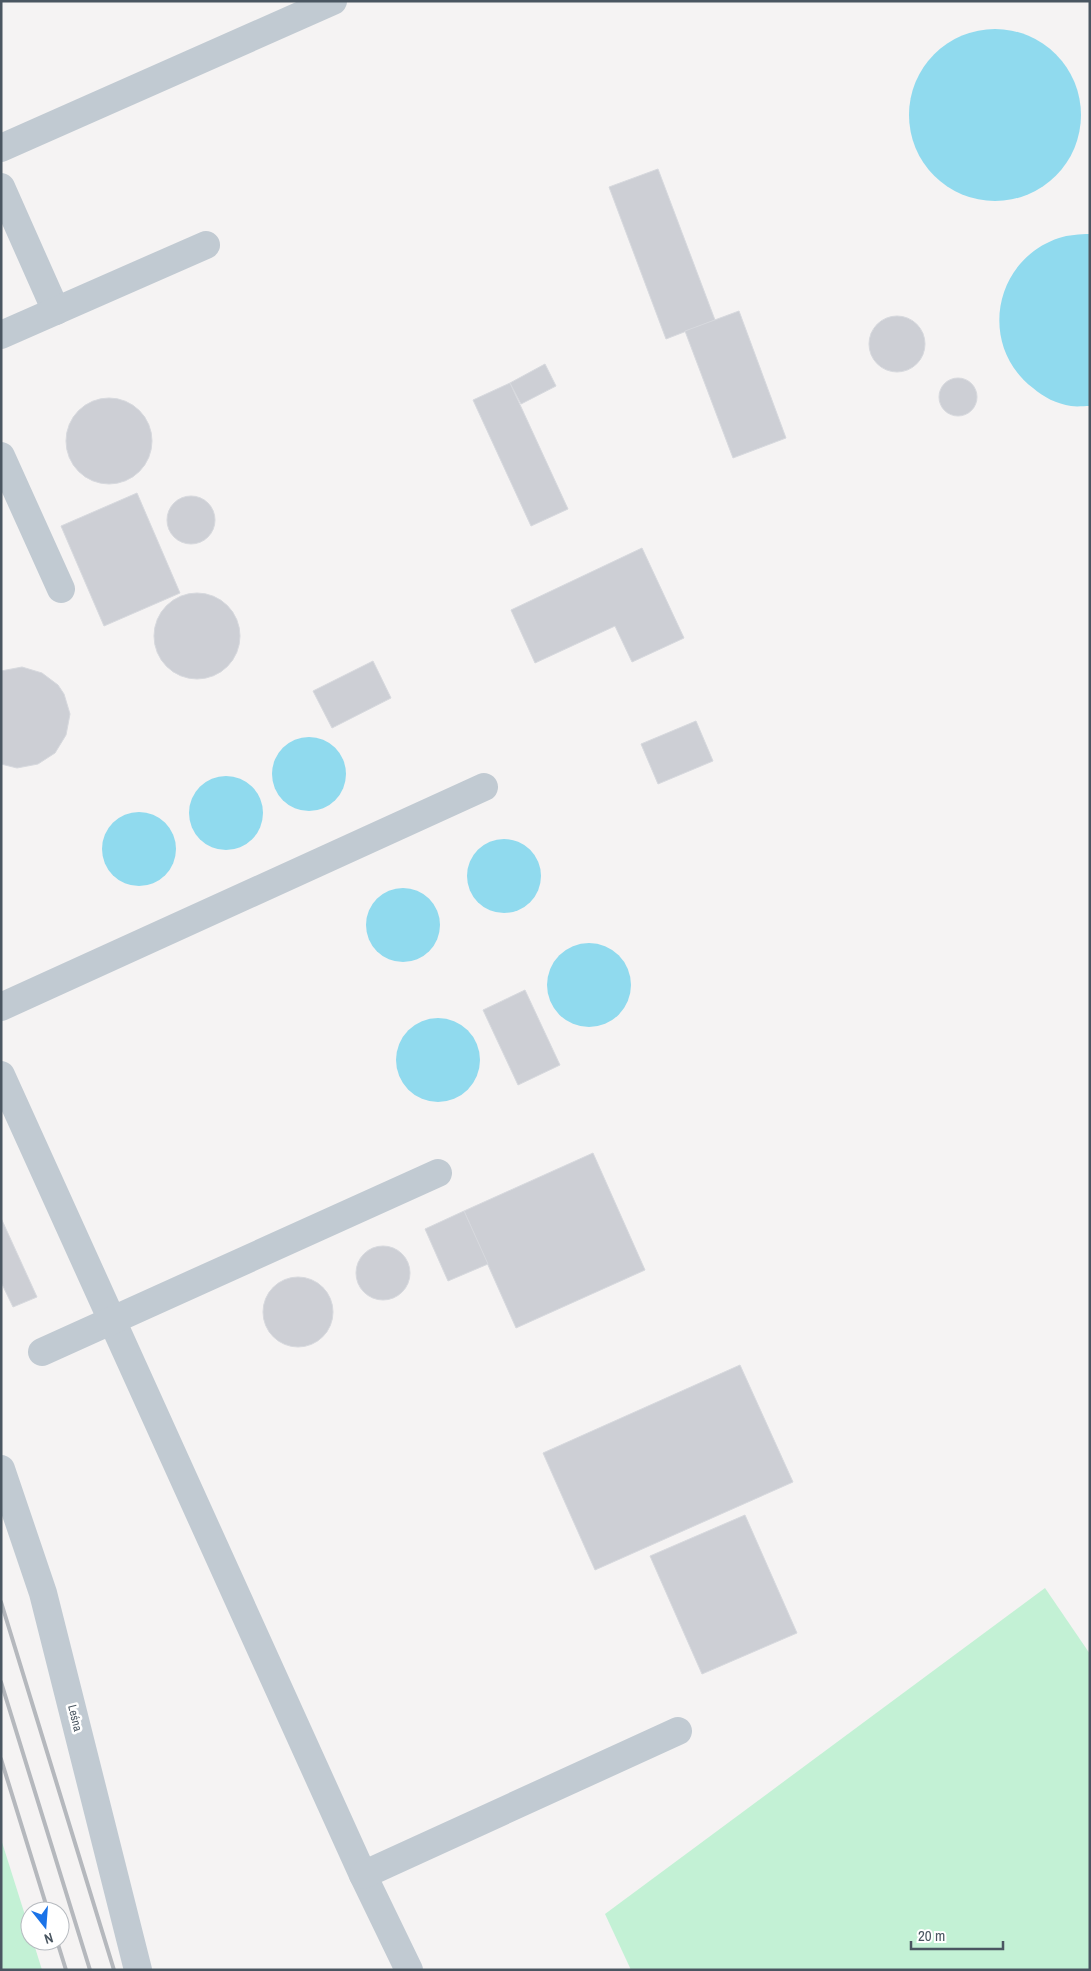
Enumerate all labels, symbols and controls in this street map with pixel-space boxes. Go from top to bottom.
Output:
street label: Leśna [64,1703,86,1733]
north arrow [20,1901,70,1951]
scale bar [911,1918,1004,1950]
text: 20 m [918,1925,945,1946]
text: N [42,1929,55,1948]

